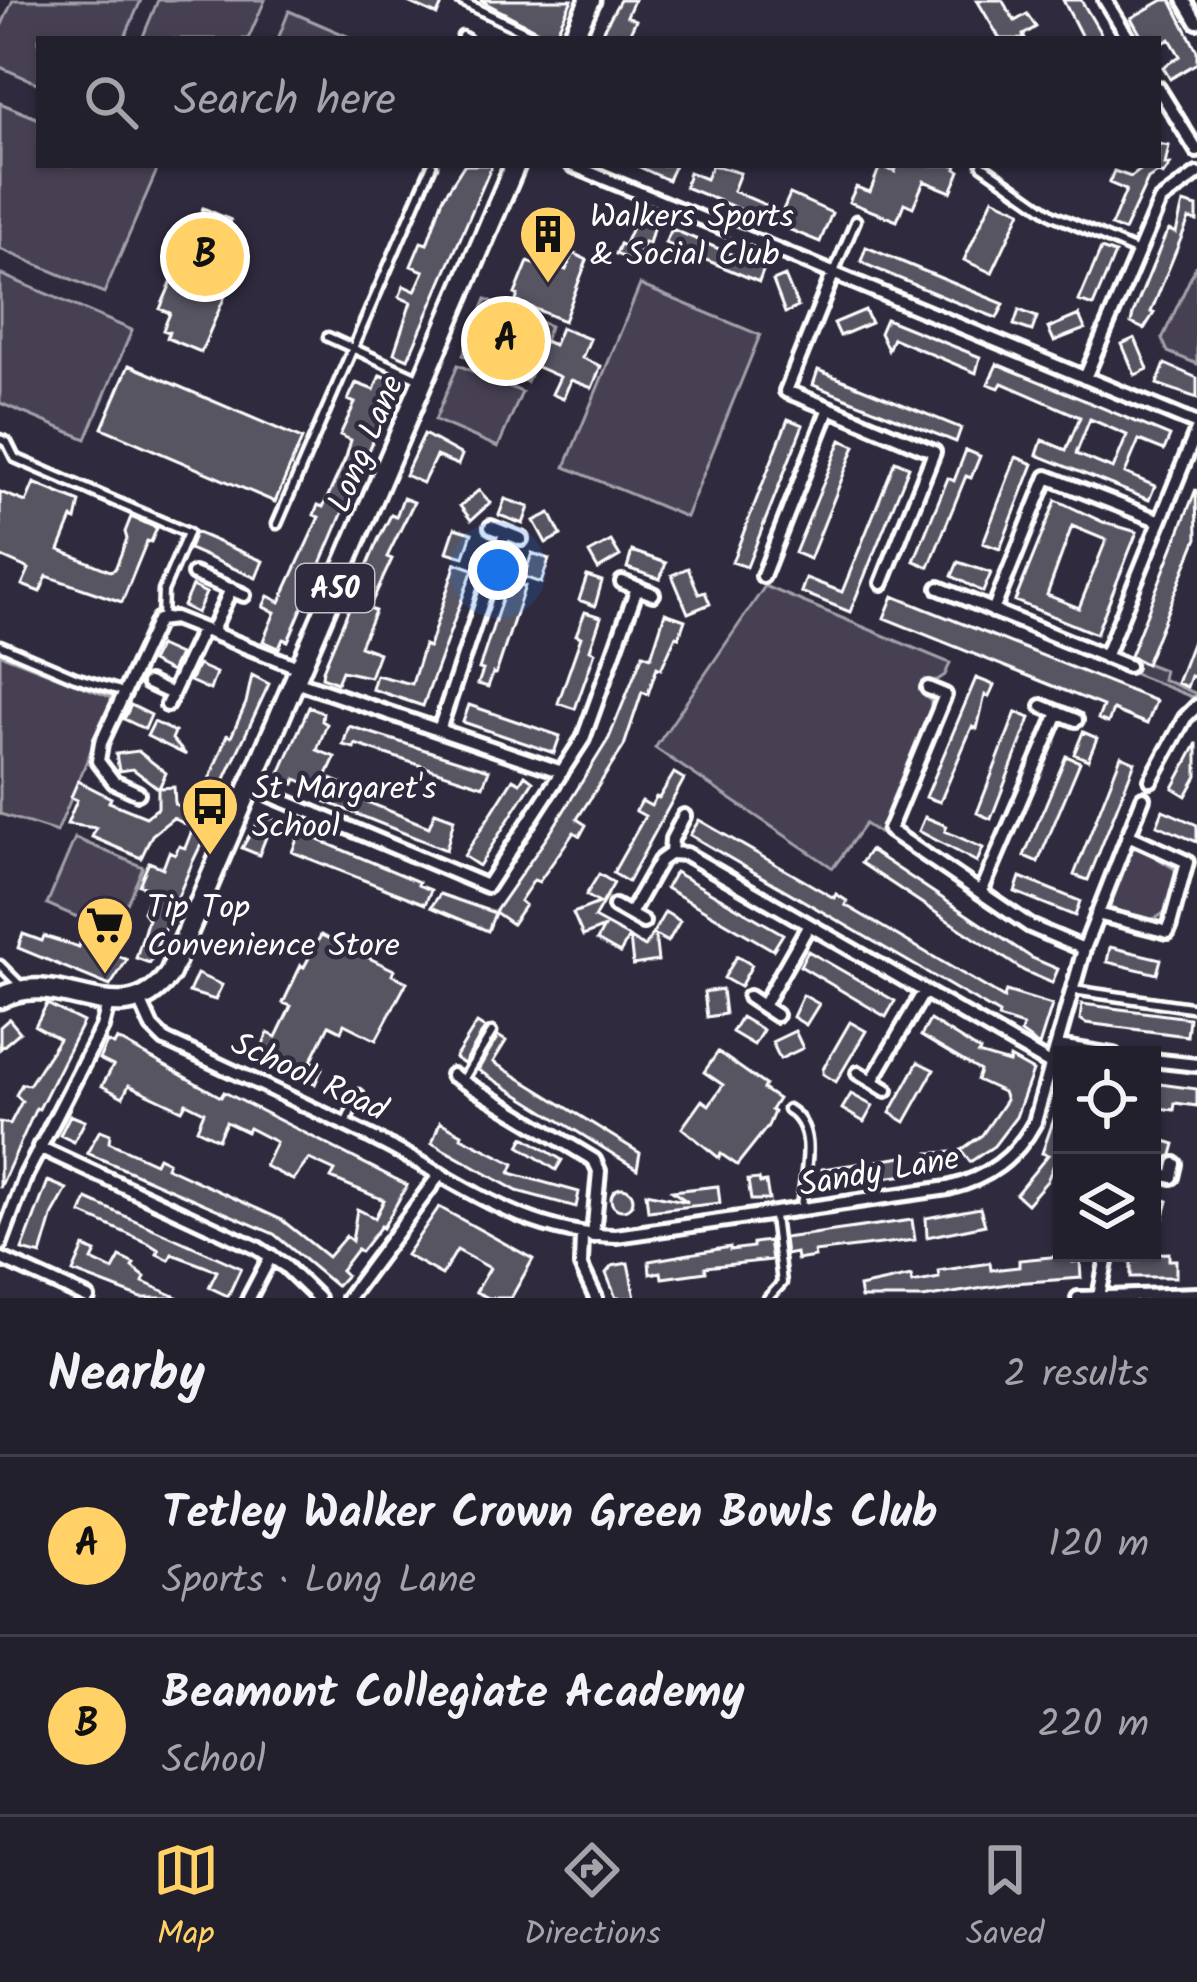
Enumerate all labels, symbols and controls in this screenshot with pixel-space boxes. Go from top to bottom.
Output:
search box [36,36,1161,168]
text: Search here [174,66,396,138]
icon: search [78,69,144,135]
place label: Walkers Sports & Social Club [590,192,794,283]
building icon: Walkers Sports & Social Club [517,203,579,285]
pin: B [166,212,244,302]
pin: A [467,296,545,386]
street label: Long Lane [314,367,420,522]
your location [468,540,528,600]
road number: A50 [296,564,374,612]
place label: St Margaret's School [252,764,437,855]
bus stop icon: St Margaret's School [179,775,241,857]
place label: Tip Top Convenience Store [147,883,400,974]
supermarket icon: Tip Top Convenience Store [74,894,136,976]
street label: School Road [222,1019,397,1138]
map controls [1053,1046,1161,1262]
button: locate [1053,1046,1161,1154]
street label: Sandy Lane [795,1133,964,1214]
button: layers [1053,1154,1161,1262]
text: Nearby [48,1336,205,1417]
text: 2 results [1004,1345,1149,1407]
text: Tetley Walker Crown Green Bowls Club [162,1479,938,1551]
text: A [75,1515,99,1577]
text: 120 m [1048,1515,1149,1577]
text: Sports · Long Lane [162,1551,476,1613]
text: Beamont Collegiate Academy [162,1659,745,1731]
text: B [75,1695,99,1757]
text: 220 m [1037,1695,1149,1757]
text: School [162,1731,266,1793]
tab: Map [153,1837,219,1962]
tab: Directions [524,1837,661,1962]
tab: Saved [966,1837,1044,1962]

